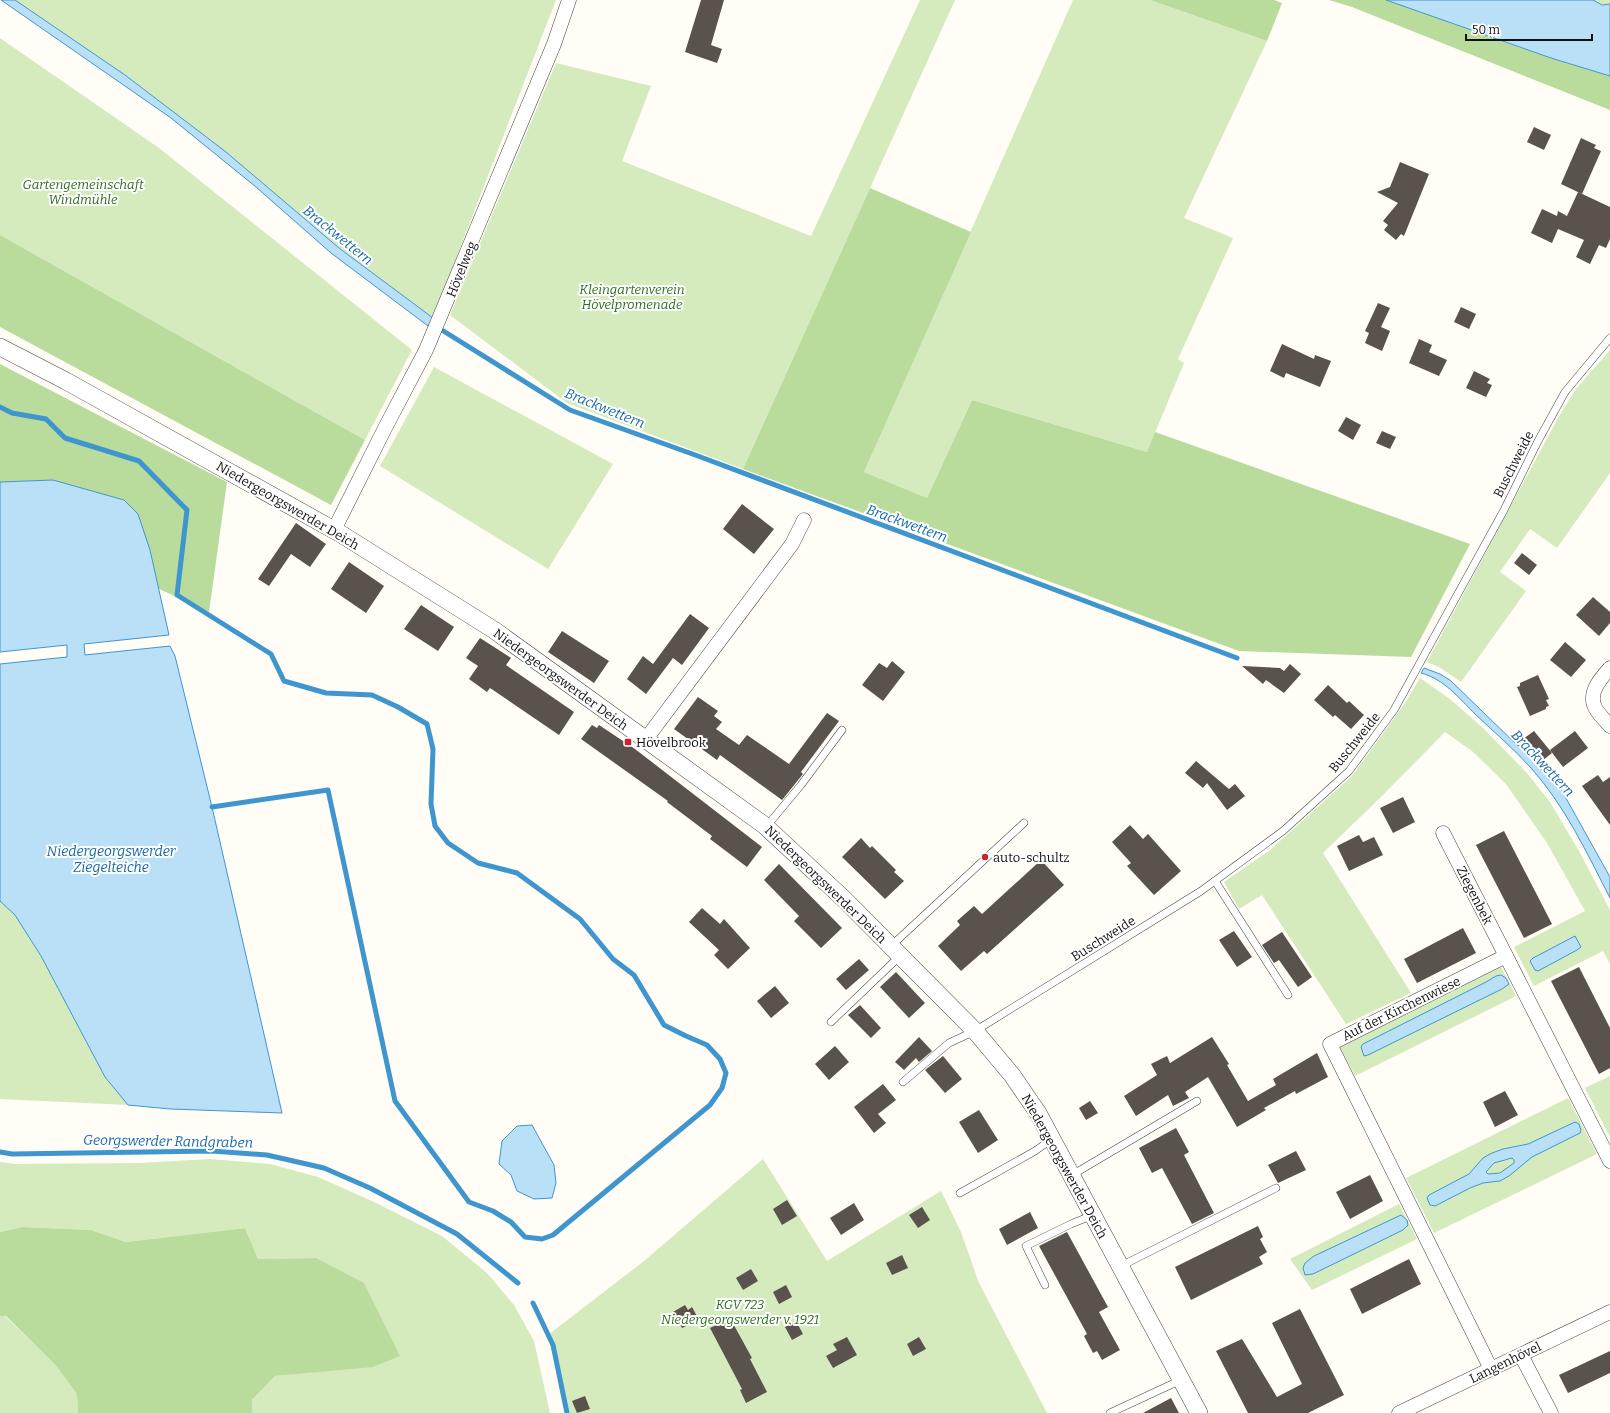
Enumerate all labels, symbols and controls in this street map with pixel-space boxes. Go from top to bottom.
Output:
scale bar [1466,16,1592,42]
text: 50 m [1472,23,1501,37]
park label: Gartengemeinschaft Windmühle [22,177,144,207]
water label: Brackwettern [299,202,376,269]
street label: Hövelweg [443,239,479,299]
park label: Kleingartenverein Hövelpromenade [579,282,685,312]
water label: Brackwettern [562,385,647,432]
street label: Buschweide [1490,428,1537,500]
street label: Niedergeorgswerder Deich [214,458,362,553]
water label: Brackwettern [864,501,950,546]
street label: Niedergeorgswerder Deich [491,626,631,733]
street label: Buschweide [1326,709,1383,775]
water label: Brackwettern [1508,727,1578,800]
place label: Hövelbrook [636,735,707,750]
marker: Hövelbrook [623,737,633,747]
street label: Niedergeorgswerder Deich [762,823,889,946]
water label: Niedergeorgswerder Ziegelteiche [47,843,177,876]
place label: auto-schultz [993,850,1070,865]
marker: auto-schultz [980,852,990,862]
street label: Ziegenbek [1453,864,1496,927]
street label: Buschweide [1069,913,1138,964]
street label: Auf der Kirchenwiese [1340,973,1463,1044]
street label: Niedergeorgswerder Deich [1019,1092,1111,1241]
water label: Georgswerder Randgraben [83,1132,253,1151]
park label: KGV 723 Niedergeorgswerder v. 1921 [661,1297,819,1327]
street label: Langenhövel [1467,1339,1544,1386]

